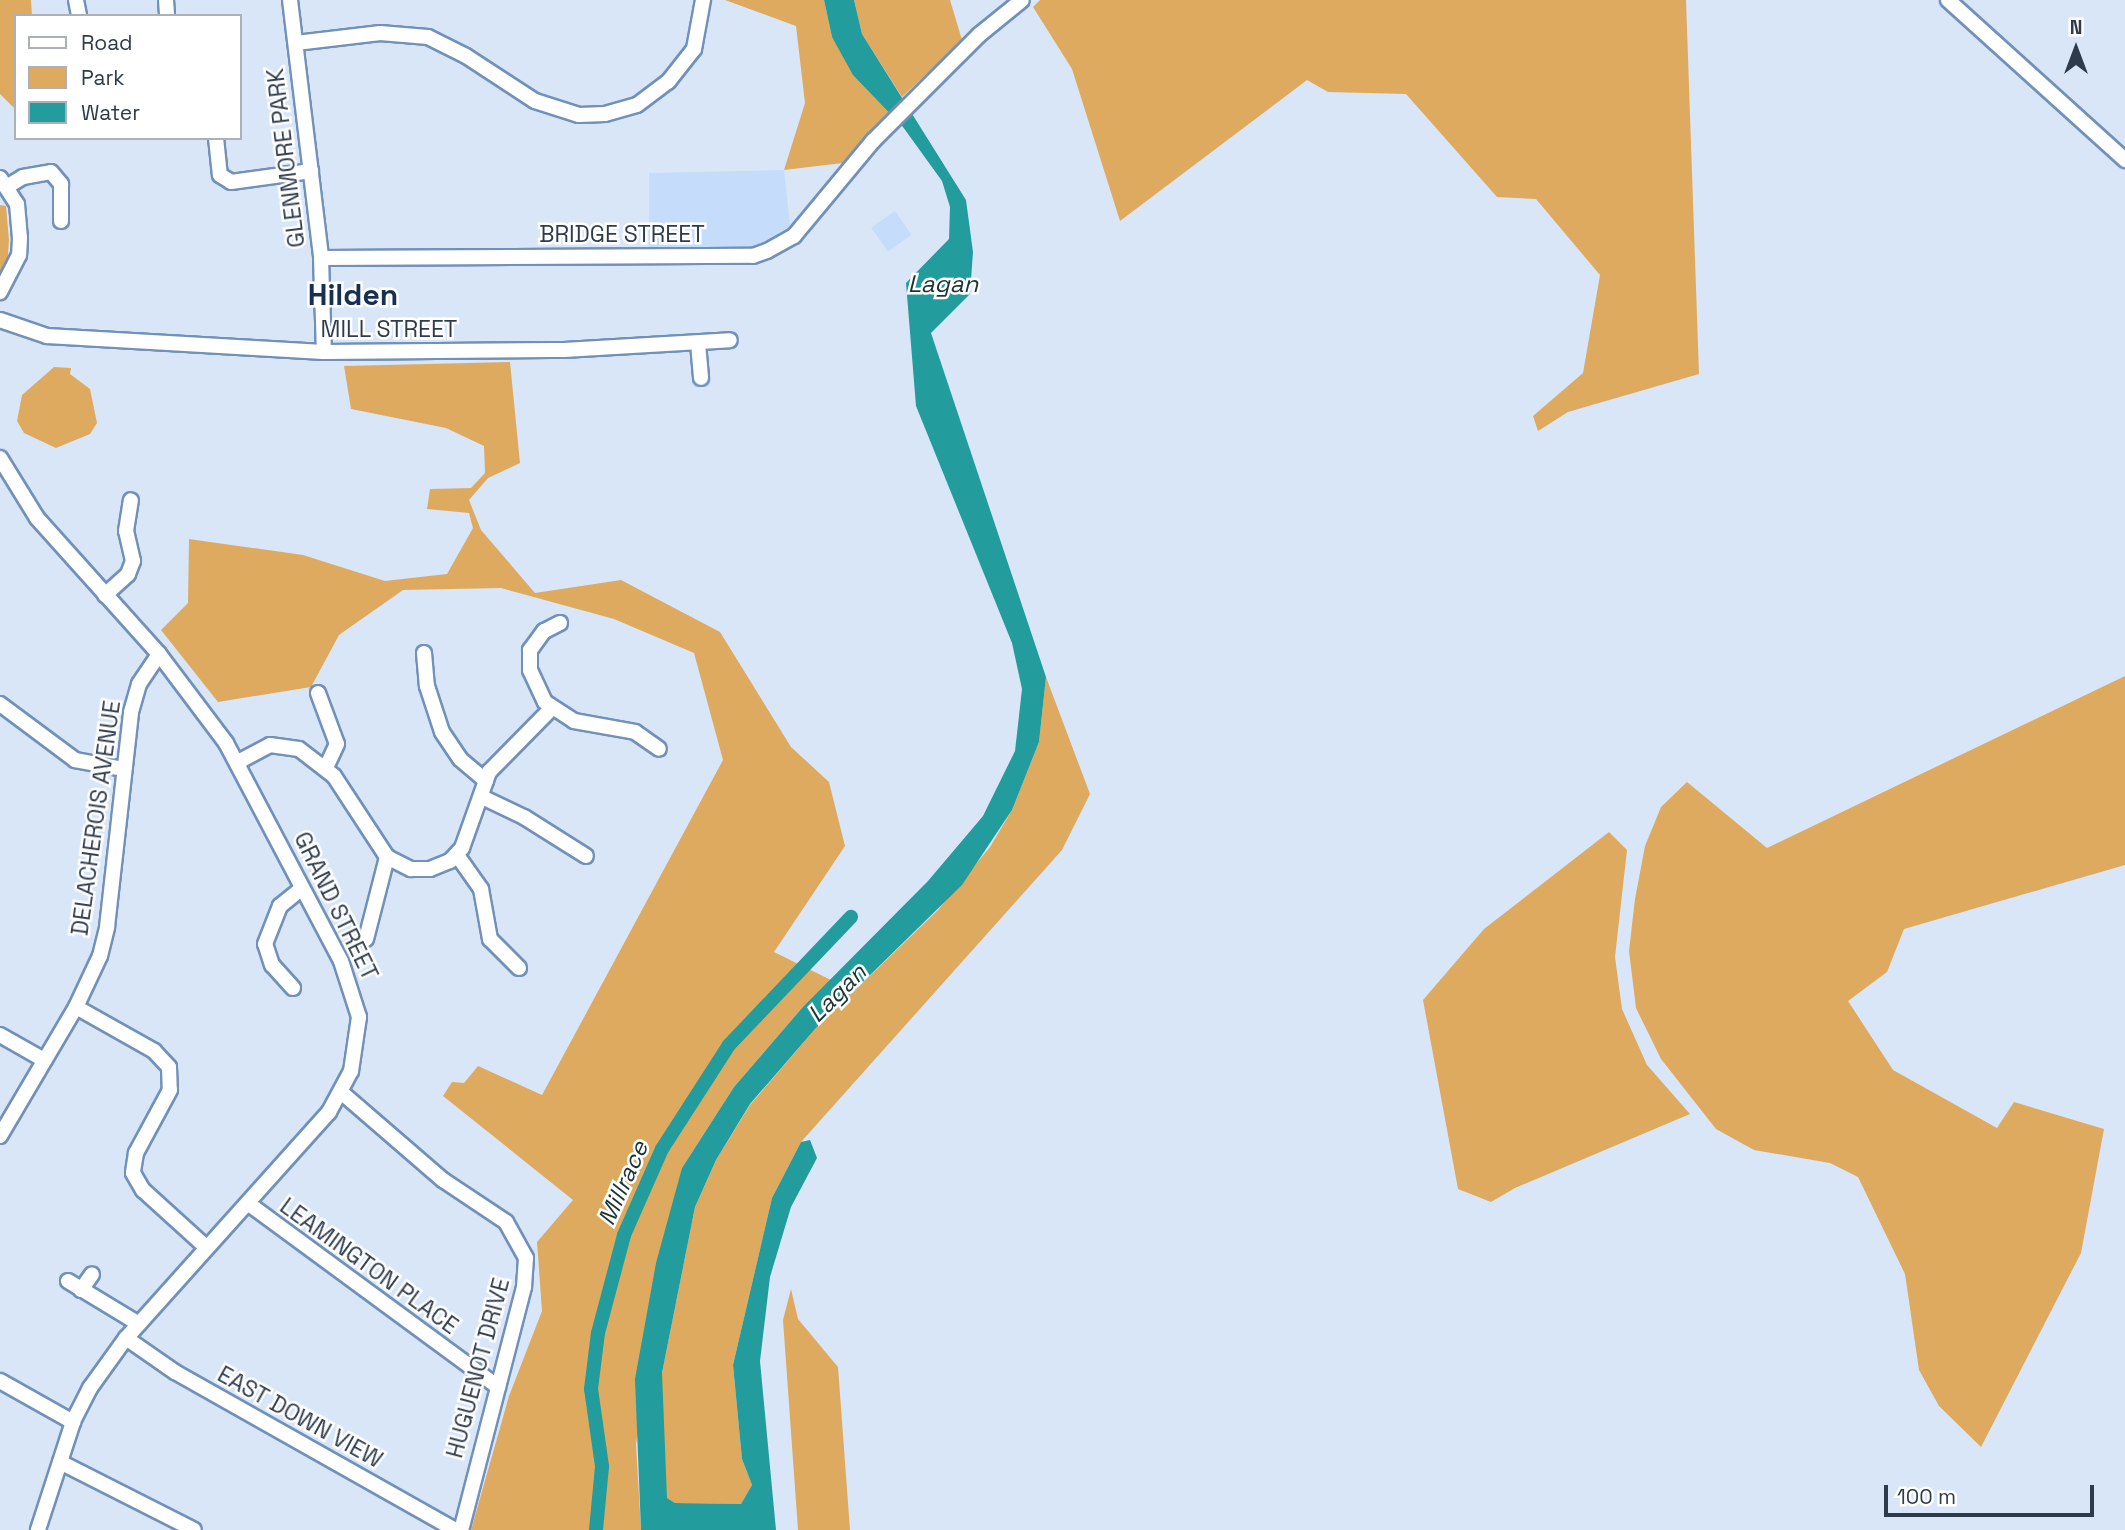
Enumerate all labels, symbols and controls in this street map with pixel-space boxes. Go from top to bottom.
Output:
legend [14,14,242,140]
north arrow [2041,14,2111,84]
text: N [2070,15,2082,40]
text: Road [81,29,133,56]
text: Park [81,64,125,91]
street label: GLENMORE PARK [261,67,311,249]
text: Water [81,99,140,126]
street label: BRIDGE STREET [539,220,705,248]
water label: Lagan [908,270,978,298]
district label: Hilden [308,277,398,313]
street label: MILL STREET [320,315,458,343]
street label: DELACHEROIS AVENUE [66,699,126,937]
street label: GRAND STREET [288,827,384,985]
water label: Lagan [802,958,872,1028]
water label: Millrace [592,1136,654,1230]
street label: LEAMINGTON PLACE [275,1192,463,1340]
street label: HUGUENOT DRIVE [441,1275,515,1461]
street label: EAST DOWN VIEW [212,1360,388,1474]
scale bar [1887,1470,2097,1514]
text: 100 m [1897,1483,1956,1510]

